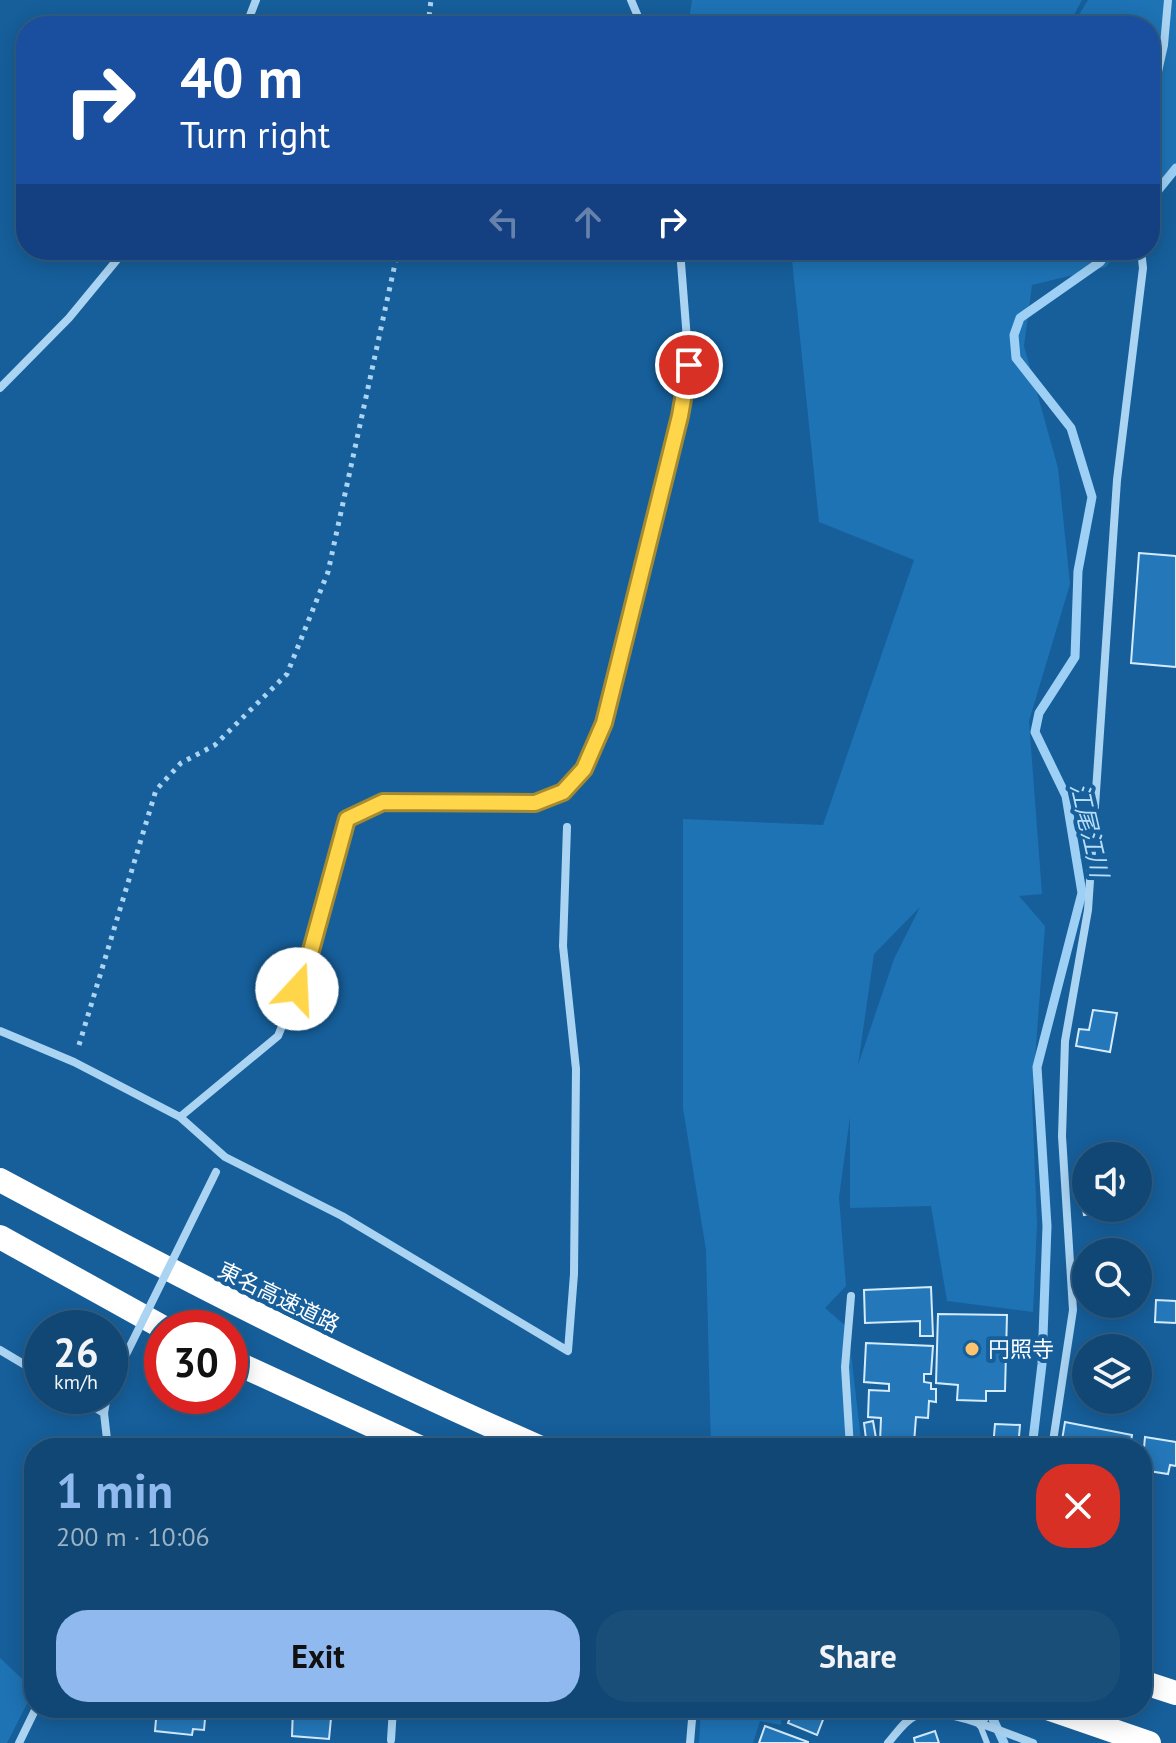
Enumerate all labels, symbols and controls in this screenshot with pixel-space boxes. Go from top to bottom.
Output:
text: 40 m [180,41,303,113]
icon: right [48,48,152,152]
text: Turn right [180,111,330,158]
icon: left [482,200,526,244]
icon: ahead [566,200,610,244]
icon: right [650,200,694,244]
pin [655,331,723,399]
icon: arrive [667,343,711,387]
water label: 江尾江川 [1064,780,1116,883]
position arrow [255,947,339,1031]
map controls [1072,1142,1152,1414]
button: sound [1072,1142,1152,1222]
button: search [1072,1238,1152,1318]
street label: 東名高速道路 [214,1255,344,1339]
speed limit sign: 30 [144,1310,248,1414]
text: 26 [53,1326,99,1378]
button: layers [1072,1334,1152,1414]
place label: 円照寺 [988,1335,1054,1363]
marker: 円照寺 [963,1340,981,1358]
text: km/h [54,1369,98,1395]
text: 1 min [56,1459,173,1521]
button: close [1036,1464,1120,1548]
text: 200 m · 10:06 [56,1520,210,1553]
button: Exit [56,1610,580,1702]
button: Share [596,1610,1120,1702]

